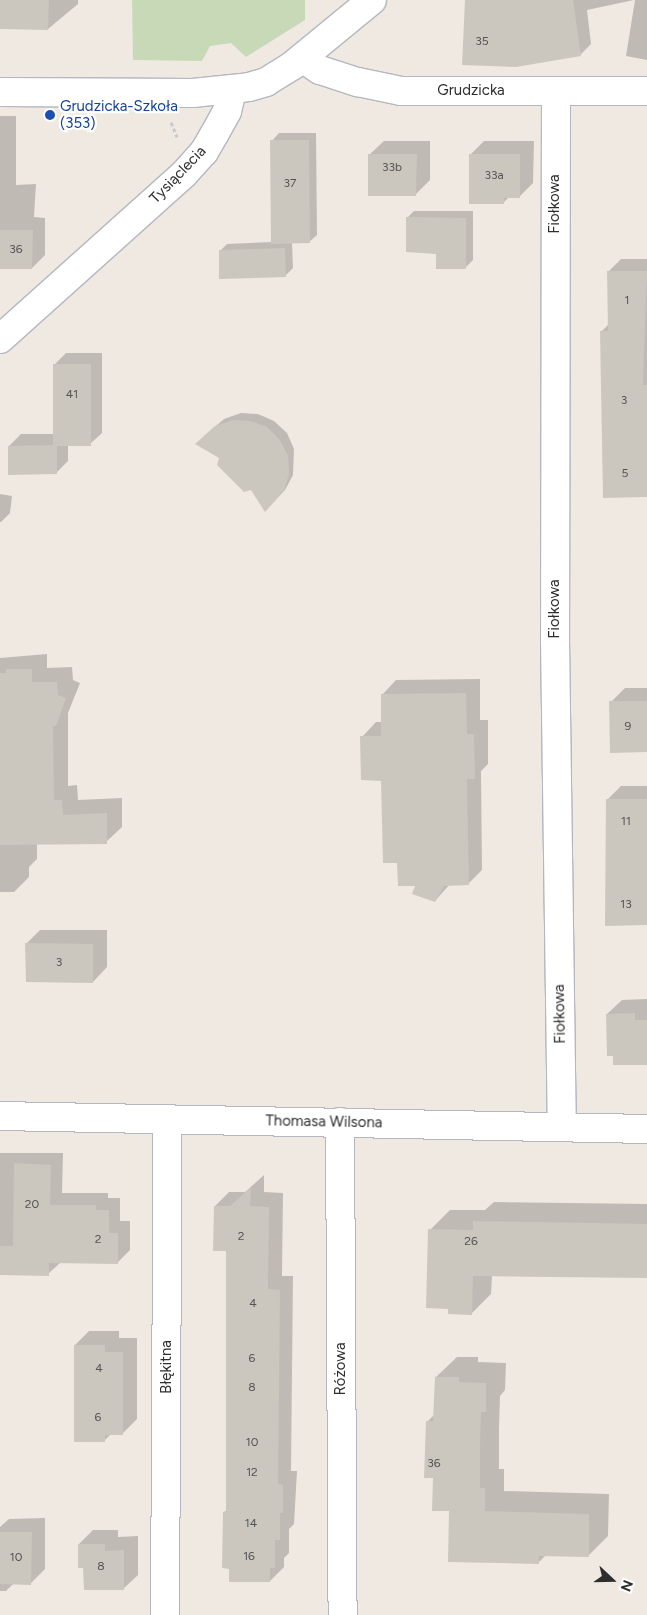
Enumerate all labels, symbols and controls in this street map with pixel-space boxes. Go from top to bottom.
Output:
house number: 35 [475,35,489,49]
street label: Grudzicka [437,82,505,100]
place label: Grudzicka-Szkoła (353) [60,97,178,132]
marker: Grudzicka-Szkoła (353) [44,109,56,121]
street label: Tysiąclecia [146,143,210,207]
house number: 33b [382,161,402,175]
house number: 33a [484,169,504,183]
street label: Fiołkowa [546,174,564,234]
house number: 37 [284,177,296,191]
house number: 36 [9,243,23,257]
house number: 1 [625,294,629,308]
house number: 41 [66,388,78,402]
house number: 3 [621,394,627,408]
house number: 5 [622,467,628,481]
street label: Fiołkowa [546,579,564,639]
house number: 9 [625,720,631,734]
house number: 11 [621,815,631,829]
house number: 13 [620,898,632,912]
house number: 3 [56,956,62,970]
street label: Fiołkowa [550,984,570,1044]
street label: Thomasa Wilsona [265,1112,383,1132]
house number: 20 [25,1198,39,1212]
house number: 2 [238,1230,244,1244]
house number: 2 [95,1233,101,1247]
house number: 26 [464,1235,478,1249]
house number: 4 [249,1297,257,1311]
street label: Błękitna [158,1340,176,1394]
street label: Różowa [332,1342,350,1396]
house number: 6 [249,1352,255,1366]
house number: 4 [95,1362,103,1376]
house number: 8 [248,1381,256,1395]
house number: 6 [95,1411,101,1425]
house number: 10 [246,1436,258,1450]
house number: 36 [427,1457,441,1471]
house number: 12 [246,1466,258,1480]
house number: 14 [245,1517,257,1531]
house number: 16 [243,1550,255,1564]
house number: 10 [10,1551,22,1565]
north arrow [587,1555,637,1605]
house number: 8 [97,1560,105,1574]
text: N [617,1577,636,1594]

